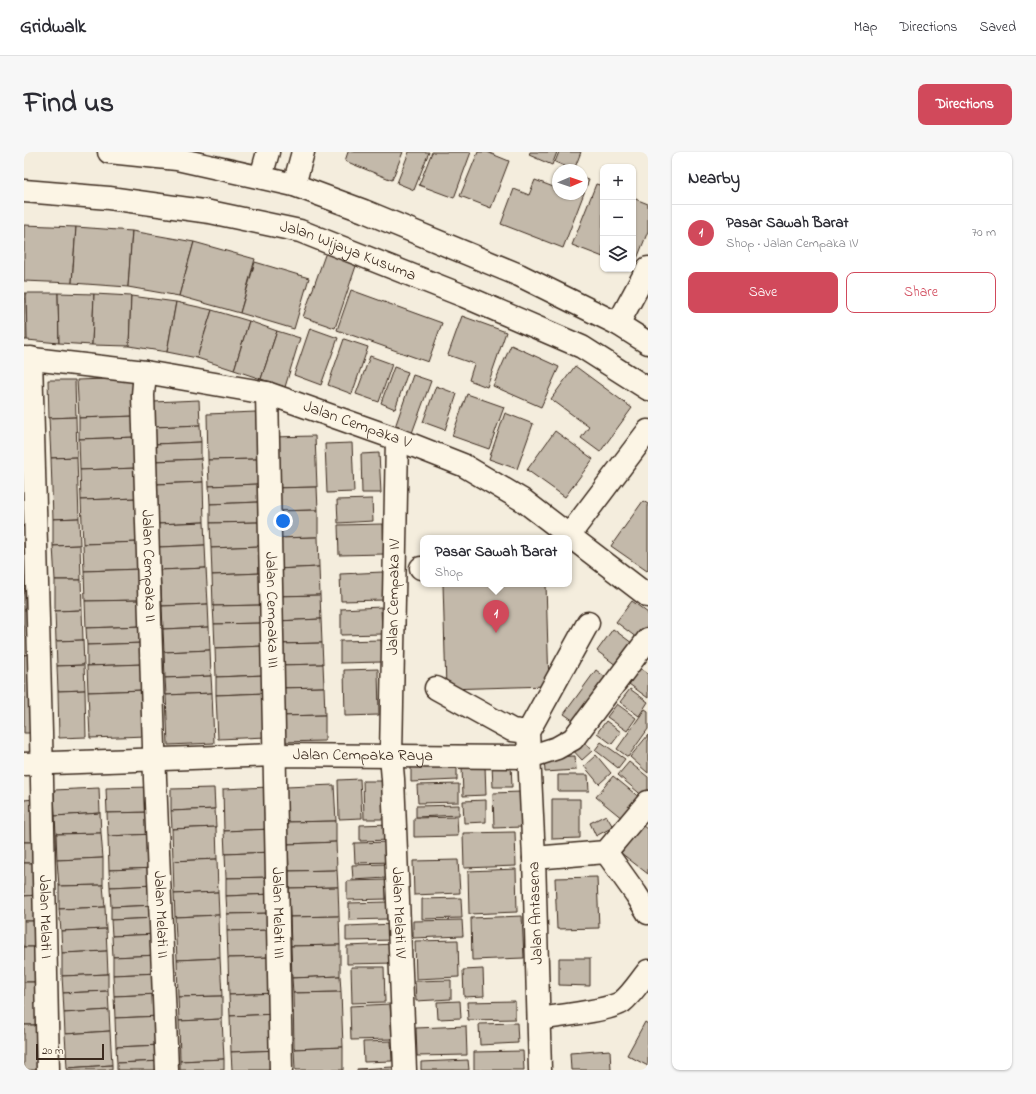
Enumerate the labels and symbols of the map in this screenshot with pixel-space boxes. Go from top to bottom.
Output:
north arrow [552,164,588,200]
street label: Jalan Wijaya Kusuma [278,215,420,288]
street label: Jalan Cempaka V [300,395,415,455]
street label: Jalan Cempaka II [135,509,162,623]
your location [273,511,293,531]
street label: Jalan Cempaka IV [381,538,407,655]
street label: Jalan Cempaka III [258,552,285,668]
pin: 1 [483,600,509,633]
street label: Jalan Cempaka Raya [293,743,433,768]
street label: Jalan Antasena [522,861,550,965]
street label: Jalan Melati III [265,867,291,959]
street label: Jalan Melati IV [385,867,412,959]
street label: Jalan Melati II [147,870,174,959]
street label: Jalan Melati I [32,875,58,959]
scale bar [36,1042,104,1061]

